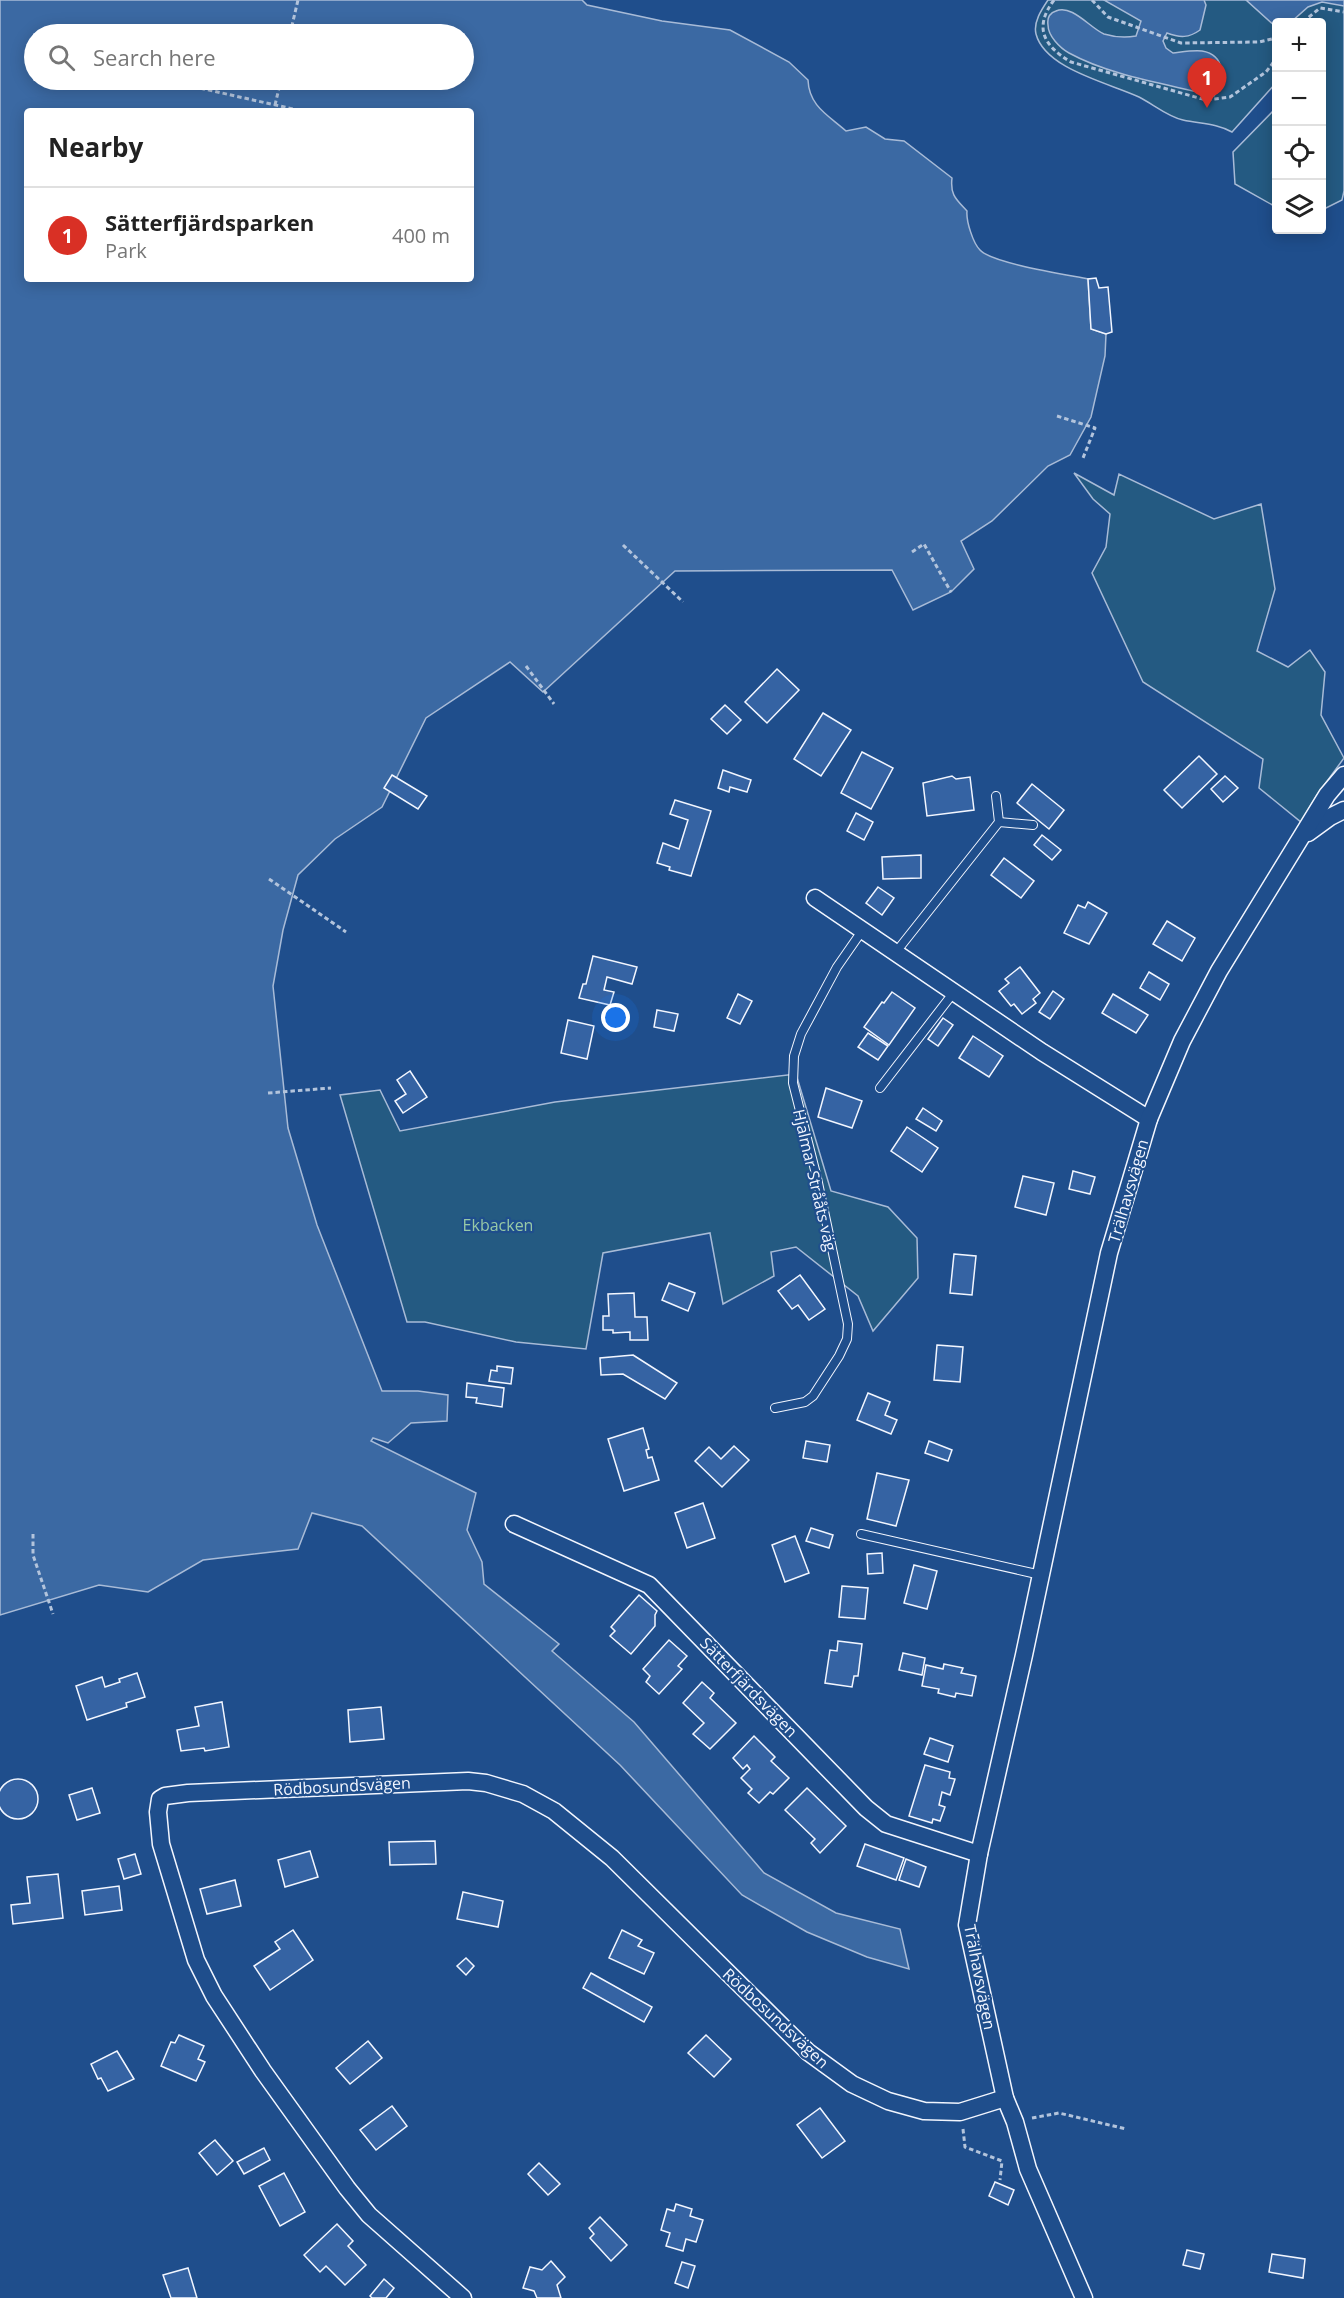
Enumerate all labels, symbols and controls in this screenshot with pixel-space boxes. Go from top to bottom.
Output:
map controls [1272,18,1326,234]
button: + [1272,18,1326,72]
search box [24,24,474,90]
icon: search [45,41,78,74]
text: Search here [93,42,216,72]
pin: 1 [1188,58,1226,108]
button: − [1272,72,1326,126]
button: locate [1272,126,1326,180]
text: Nearby [48,129,143,165]
button: layers [1272,180,1326,234]
text: Sätterfjärdsparken [105,207,314,237]
text: 1 [62,222,73,249]
text: 400 m [392,222,450,249]
text: Park [105,237,147,264]
your location [601,1003,630,1032]
street label: Hjalmar Strååts väg [788,1107,842,1253]
street label: Trälhavsvägen [1103,1137,1153,1245]
park label: Ekbacken [463,1214,533,1236]
street label: Sätterfjärdsvägen [696,1632,802,1742]
street label: Rödbosundsvägen [273,1771,411,1801]
street label: Trälhavsvägen [959,1922,1001,2032]
street label: Rödbosundsvägen [718,1963,834,2073]

